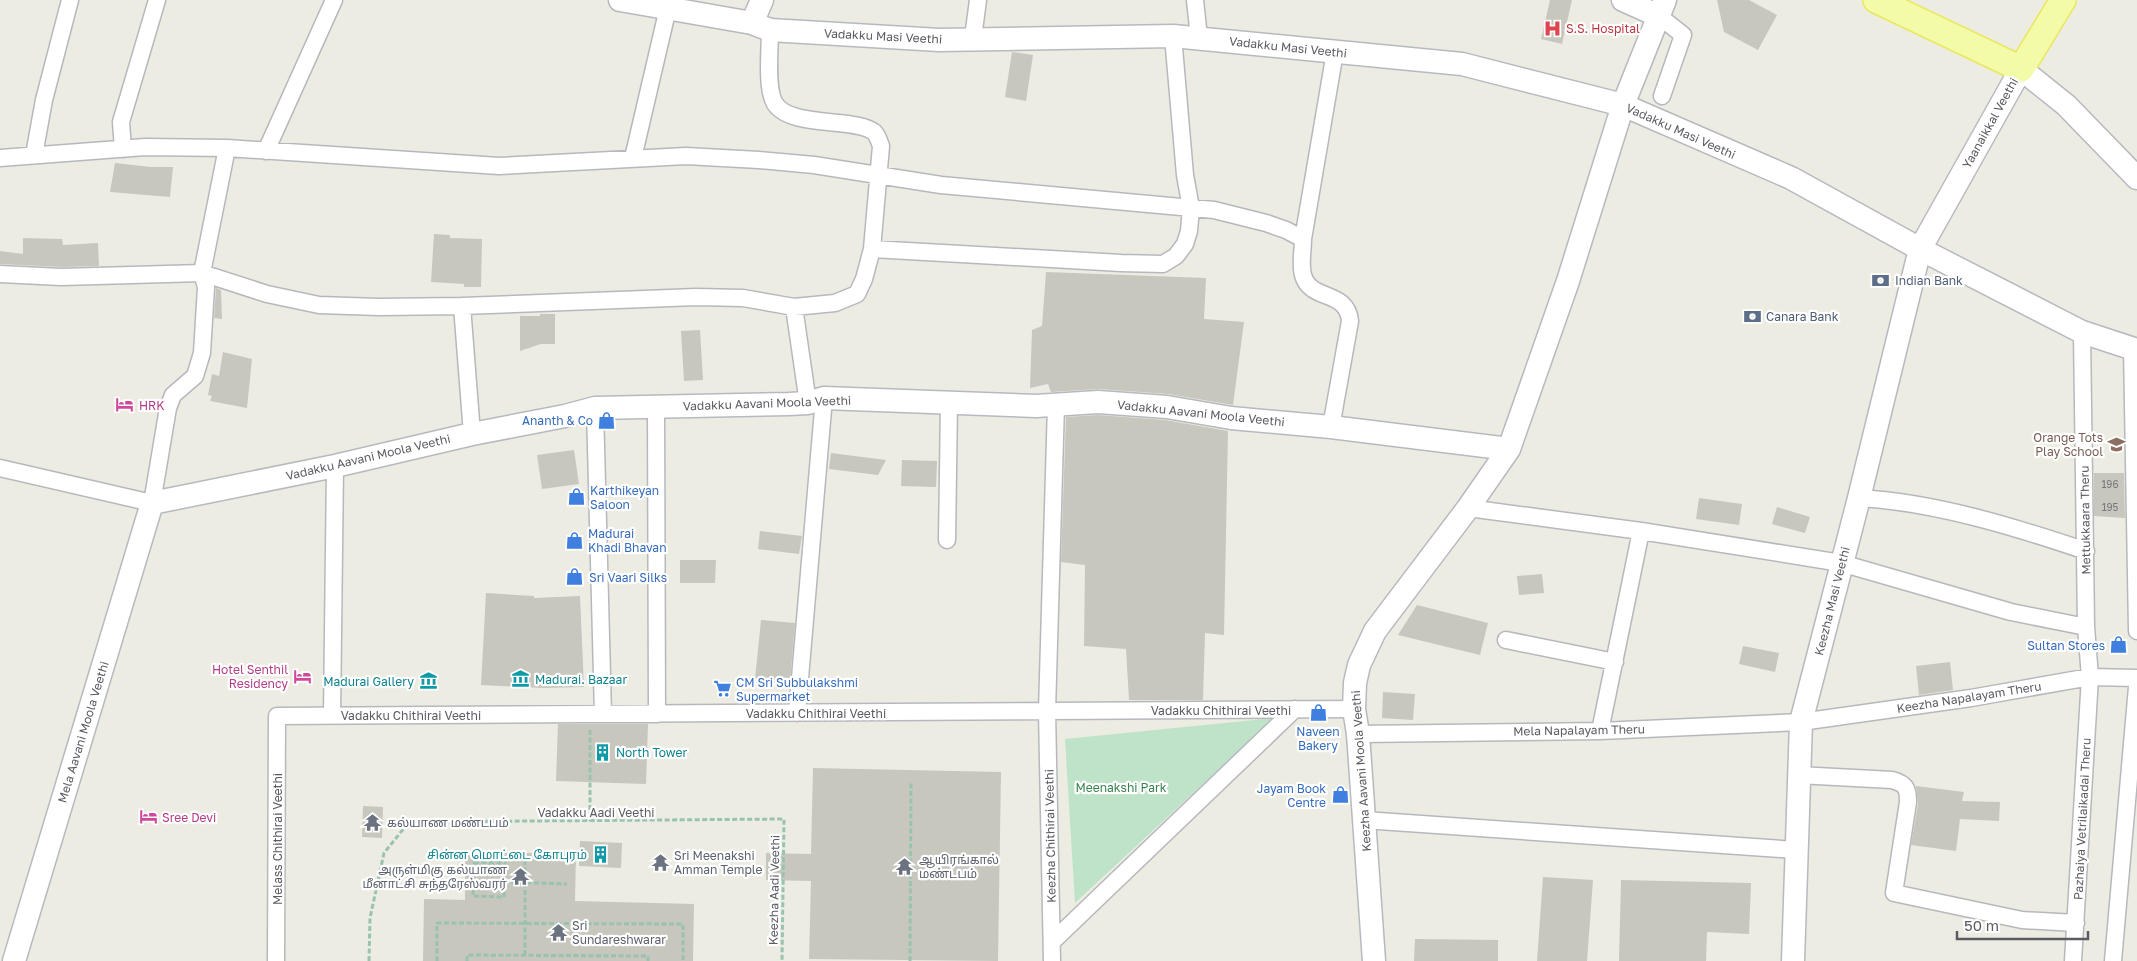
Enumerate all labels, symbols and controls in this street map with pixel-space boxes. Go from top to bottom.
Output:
hospital icon: S.S. Hospital [1542,18,1562,38]
place label: S.S. Hospital [1566,21,1640,36]
street label: Vadakku Masi Veethi [823,25,943,47]
street label: Vadakku Masi Veethi [1228,33,1348,61]
street label: Yaanaikkal Veethi [1959,75,2021,171]
street label: Vadakku Masi Veethi [1624,100,1738,162]
bank icon: Indian Bank [1871,270,1891,290]
place label: Indian Bank [1895,273,1963,288]
bank icon: Canara Bank [1742,306,1762,326]
place label: Canara Bank [1766,309,1839,324]
street label: Vadakku Aavani Moola Veethi [683,393,851,413]
hotel icon: HRK [115,395,135,415]
street label: Vadakku Aavani Moola Veethi [1116,397,1286,429]
place label: HRK [139,398,165,413]
shop icon: Ananth & Co [597,410,617,430]
place label: Ananth & Co [522,413,593,428]
place label: Orange Tots Play School [2033,430,2103,459]
street label: Vadakku Aavani Moola Veethi [284,431,452,483]
school or university icon: Orange Tots Play School [2107,434,2127,454]
street label: Mettukkaara Theru [2077,465,2093,575]
house number: 196 [2102,478,2118,490]
place label: Karthikeyan Saloon [590,483,659,512]
shop icon: Karthikeyan Saloon [566,487,586,507]
house number: 195 [2102,501,2119,513]
place label: Madurai Khadi Bhavan [588,526,667,555]
shop icon: Madurai Khadi Bhavan [564,530,584,550]
street label: Keezha Masi Veethi [1811,545,1853,657]
shop icon: Sri Vaari Silks [565,567,585,587]
place label: Sri Vaari Silks [589,570,667,585]
shop icon: Sultan Stores [2109,635,2129,655]
place label: Sultan Stores [2027,638,2105,653]
street label: Mela Aavani Moola Veethi [54,659,112,805]
place label: Hotel Senthil Residency [212,662,288,691]
hotel icon: Hotel Senthil Residency [292,666,312,686]
museum icon: Madurai. Bazaar [511,669,531,689]
museum icon: Madurai Gallery [418,671,438,691]
place label: Madurai. Bazaar [535,672,627,687]
place label: Madurai Gallery [323,674,414,689]
place label: CM Sri Subbulakshmi Supermarket [736,675,858,704]
street label: Keezha Napalayam Theru [1896,678,2042,716]
supermarket icon: CM Sri Subbulakshmi Supermarket [712,679,732,699]
street label: Keezha Aavani Moola Veethi [1348,690,1374,852]
shop icon: Naveen Bakery [1308,702,1328,722]
street label: Vadakku Chithirai Veethi [1151,703,1291,718]
street label: Vadakku Chithirai Veethi [746,706,886,721]
street label: Vadakku Chithirai Veethi [341,708,481,723]
street label: Mela Napalayam Theru [1513,721,1645,739]
place label: Naveen Bakery [1296,724,1340,753]
street label: Pazhaiya Vetrilaikadai Theru [2070,737,2094,901]
building icon: North Tower [592,742,612,762]
place label: North Tower [616,745,687,760]
street label: Keezha Chithirai Veethi [1041,769,1059,903]
street label: Melass Chithirai Veethi [270,773,285,905]
park label: Meenakshi Park [1075,780,1167,795]
place label: Jayam Book Centre [1257,781,1326,810]
shop icon: Jayam Book Centre [1330,785,1350,805]
street label: Vadakku Aadi Veethi [537,805,655,820]
hotel icon: Sree Devi [138,807,158,827]
place label: Sree Devi [162,810,216,825]
temple icon: கல்யாண மண்டபம் [363,812,383,832]
place label: கல்யாண மண்டபம் [387,815,509,830]
street label: Keezha Aadi Veethi [766,835,782,945]
building icon: சின்ன மொட்டை கோபுரம் [591,844,611,864]
place label: சின்ன மொட்டை கோபுரம் [427,847,587,863]
place label: Sri Meenakshi Amman Temple [674,848,762,877]
temple icon: Sri Meenakshi Amman Temple [650,852,670,872]
place label: ஆயிரங்கால் மண்டபம் [919,852,999,881]
temple icon: ஆயிரங்கால் மண்டபம் [895,856,915,876]
place label: அருள்மிகு கல்யாண மீனாட்சி சுந்தரேஸ்வரர் [363,862,507,892]
temple icon: அருள்மிகு கல்யாண மீனாட்சி சுந்தரேஸ்வரர் [511,866,531,886]
scale bar [1957,908,2088,940]
text: 50 m [1964,916,1999,934]
place label: Sri Sundareshwarar [572,918,666,947]
temple icon: Sri Sundareshwarar [548,922,568,942]

